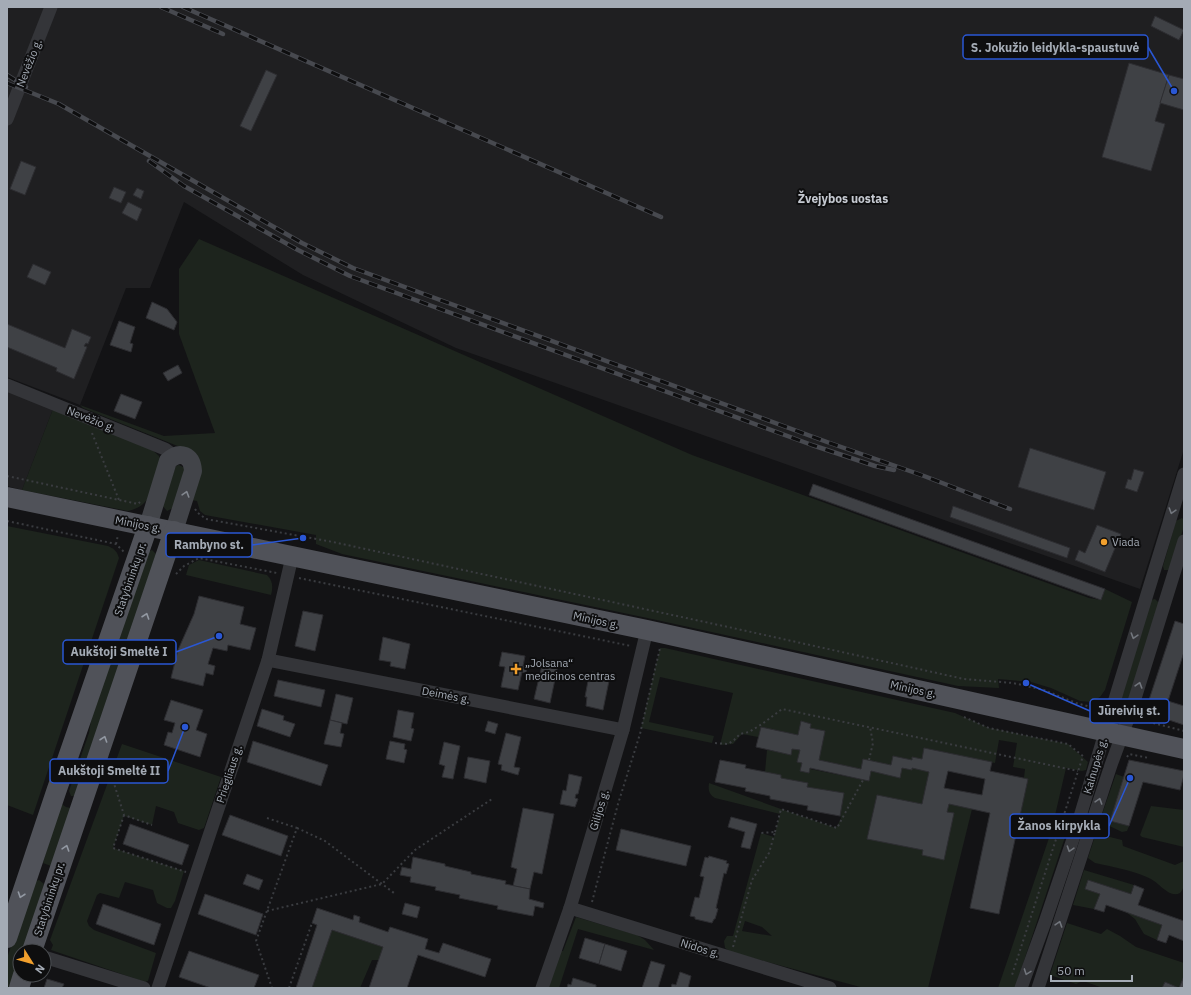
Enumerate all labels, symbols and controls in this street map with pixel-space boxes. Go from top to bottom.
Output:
callout: S. Jokužio leidykla-spaustuvė [963,35,1148,59]
street label: Nevėžio g. [13,37,45,89]
text: S. Jokužio leidykla-spaustuvė [971,40,1140,55]
district label: Žvejybos uostas [798,190,888,206]
street label: Nevėžio g. [65,403,117,435]
one-way arrow [181,491,190,498]
one-way arrow [1168,508,1177,515]
street label: Minijos g. [114,513,162,535]
callout: Rambyno st. [166,533,252,557]
place label: Viada [1112,535,1140,549]
text: Rambyno st. [174,537,244,552]
marker: Viada [1099,537,1109,547]
street label: Statybininkų pr. [111,540,149,618]
street label: Minijos g. [572,608,620,632]
one-way arrow [141,612,149,619]
one-way arrow [1130,632,1139,639]
callout: Aukštoji Smeltė I [63,640,176,664]
text: Aukštoji Smeltė I [71,644,168,659]
place label: „Jolsana“ medicinos centras [525,656,615,683]
marker: „Jolsana“ medicinos centras [510,663,522,675]
street label: Minijos g. [889,677,937,701]
one-way arrow [1134,681,1143,688]
street label: Deimės g. [421,683,471,707]
callout: Jūreivių st. [1090,699,1169,723]
text: Jūreivių st. [1098,703,1160,718]
one-way arrow [99,735,107,742]
street label: Kalnupės g. [1080,736,1110,796]
street label: Priegliaus g. [213,743,245,805]
callout: Aukštoji Smeltė II [50,759,168,783]
text: Aukštoji Smeltė II [58,763,160,778]
street label: Gilijos g. [586,788,612,832]
one-way arrow [1095,797,1103,804]
callout: Žanos kirpykla [1010,814,1109,838]
text: Žanos kirpykla [1017,817,1101,833]
one-way arrow [61,844,70,851]
one-way arrow [1066,845,1075,852]
street label: Statybininkų pr. [30,860,68,938]
one-way arrow [18,891,26,898]
one-way arrow [1054,921,1062,928]
street label: Nidos g. [679,935,721,961]
north arrow [12,943,52,983]
scale bar [1051,957,1132,983]
text: N [32,962,48,976]
text: 50 m [1057,963,1085,978]
one-way arrow [1024,968,1032,975]

